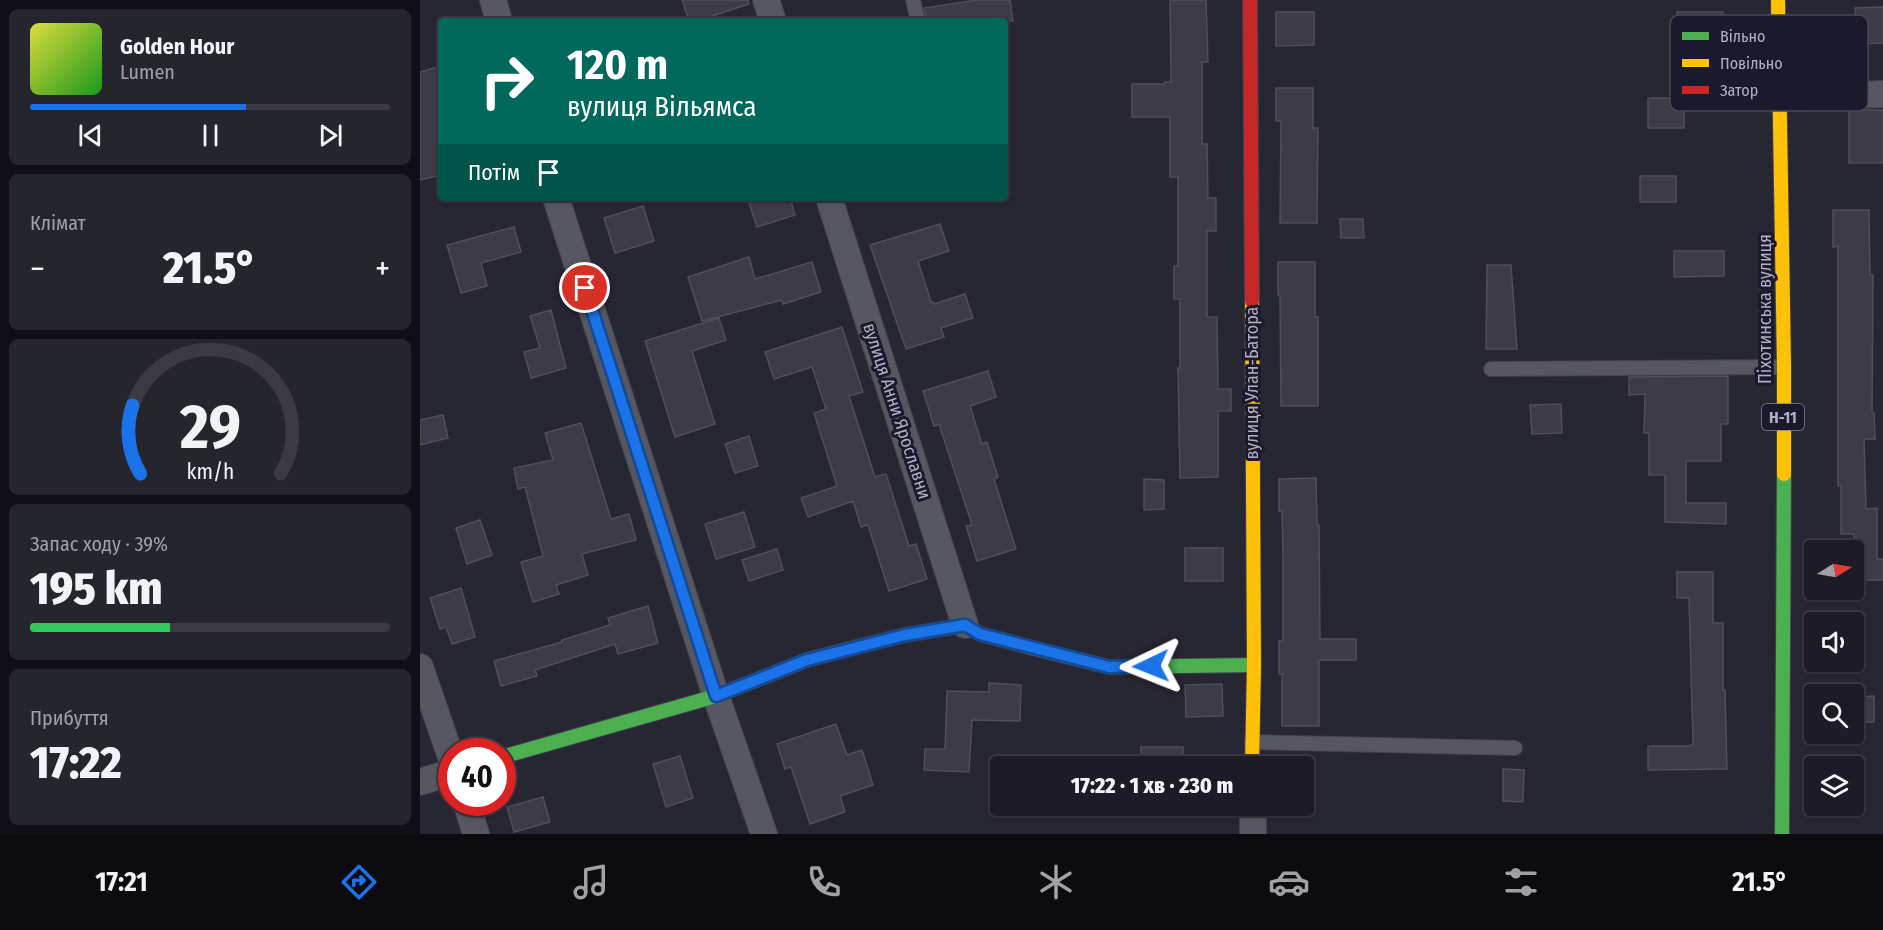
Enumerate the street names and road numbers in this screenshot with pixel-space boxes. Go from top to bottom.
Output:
street label: Піхотинська вулиця [1754,234,1776,384]
street label: вулиця Улан-Батора [1241,306,1263,459]
street label: вулиця Анни Ярославни [858,320,936,502]
road number: Н-11 [1762,404,1804,430]

